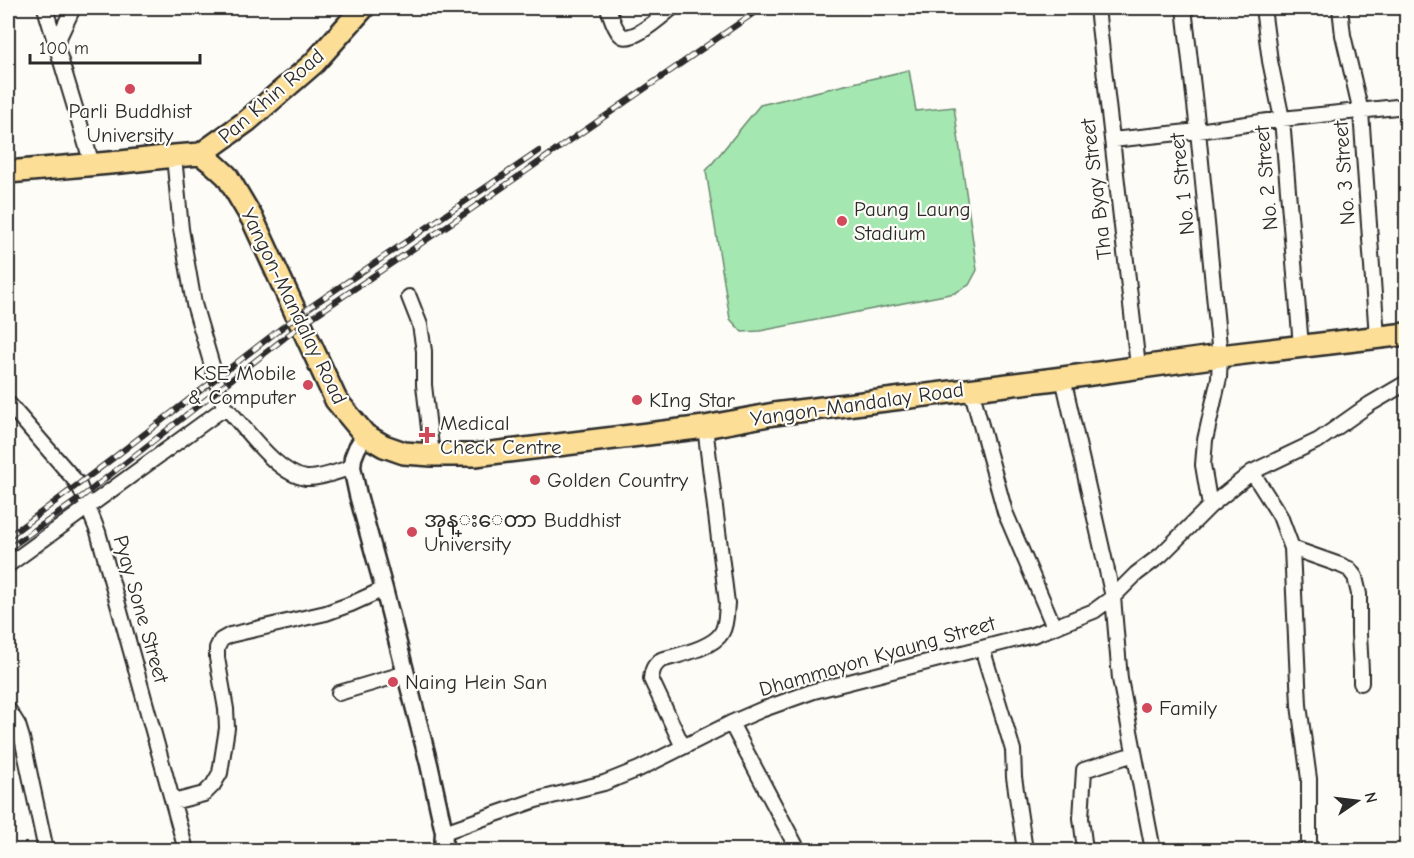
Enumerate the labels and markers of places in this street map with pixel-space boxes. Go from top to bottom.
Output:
marker: Parli Buddhist University [123,82,137,96]
place label: Parli Buddhist University [68,99,193,147]
place label: Paung Laung Stadium [854,197,971,245]
marker: Paung Laung Stadium [835,214,849,228]
place label: KSE Mobile & Computer [188,361,297,409]
marker: KSE Mobile & Computer [301,378,315,392]
place label: KIng Star [649,388,736,412]
marker: KIng Star [630,393,644,407]
place label: Medical Check Centre [440,411,561,459]
marker: Medical Check Centre [418,426,436,444]
place label: Golden Country [547,468,689,492]
marker: Golden Country [528,473,542,487]
place label: အုန္းေတာ Buddhist University [424,508,622,556]
marker: အုန္းေတာ Buddhist University [405,525,419,539]
place label: Naing Hein San [405,670,547,694]
marker: Naing Hein San [386,675,400,689]
place label: Family [1159,696,1217,720]
marker: Family [1140,701,1154,715]

